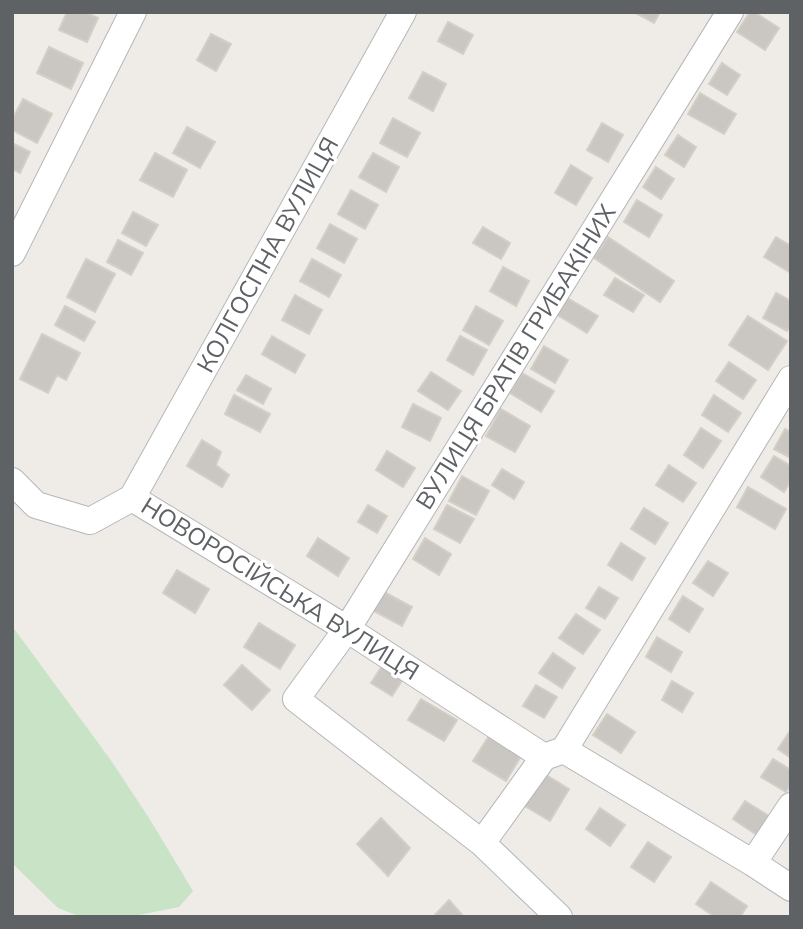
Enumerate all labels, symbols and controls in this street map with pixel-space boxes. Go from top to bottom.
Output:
street label: КОЛГОСПНА ВУЛИЦЯ [190,131,344,378]
street label: ВУЛИЦЯ БРАТІВ ГРИБАКІНИХ [409,198,622,514]
street label: НОВОРОСІЙСЬКА ВУЛИЦЯ [136,490,425,686]

